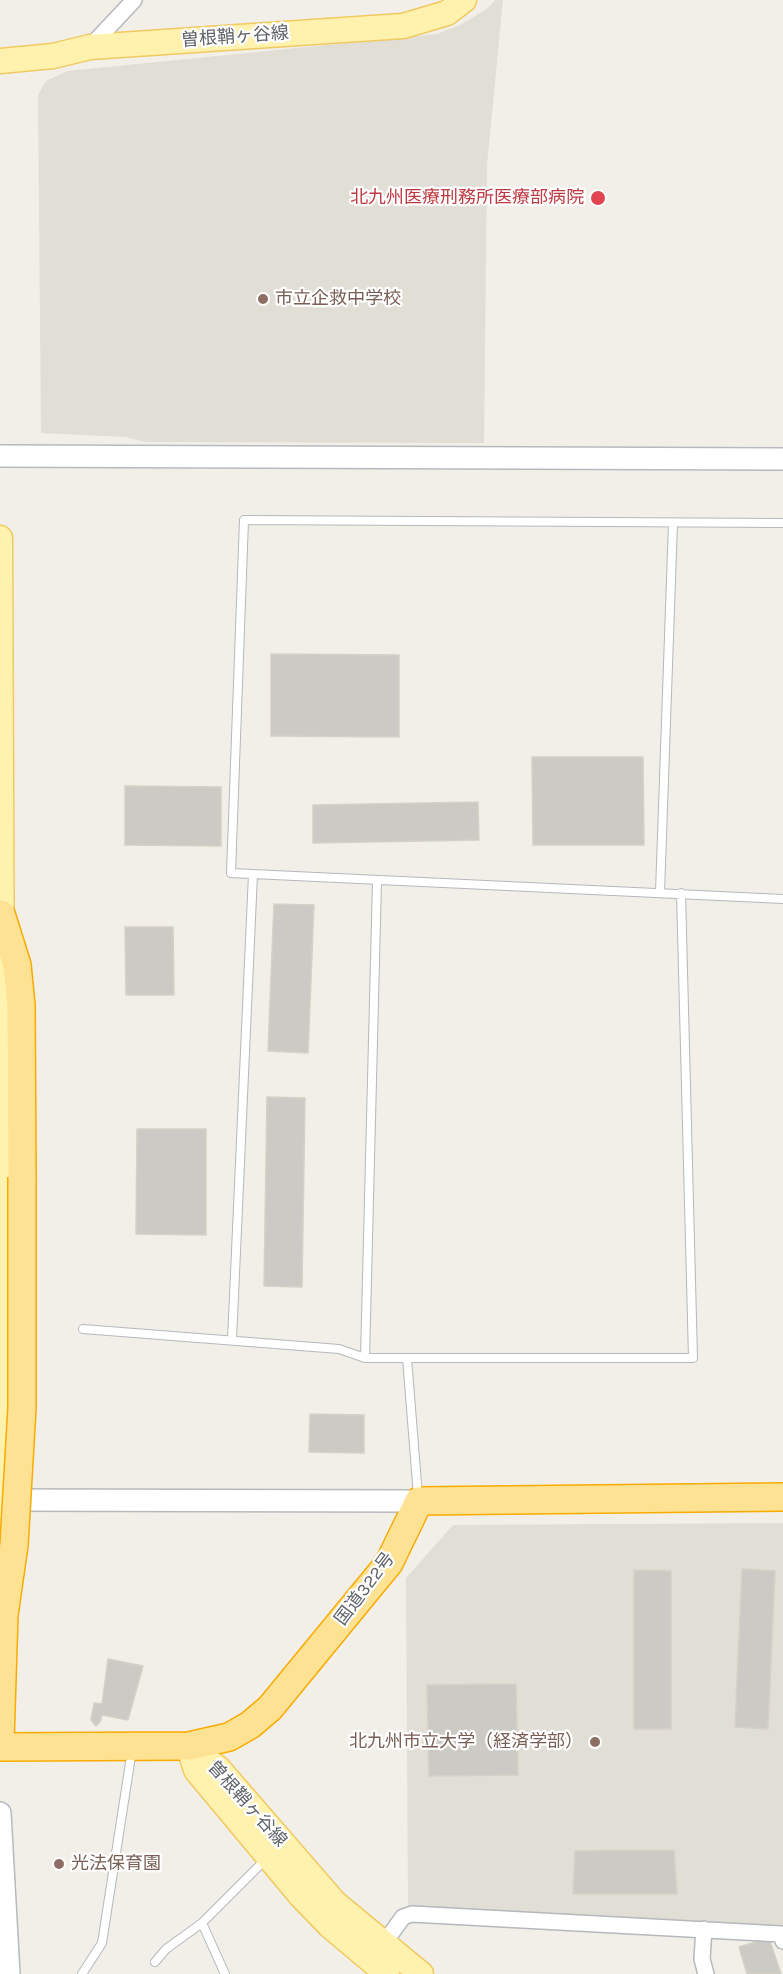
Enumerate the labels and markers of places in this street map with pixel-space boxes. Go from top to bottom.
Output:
place label: 北九州医療刑務所医療部病院 [350,187,584,209]
marker: 北九州医療刑務所医療部病院 [589,189,607,207]
place label: 市立企救中学校 [275,288,401,310]
marker: 市立企救中学校 [256,292,270,306]
place label: 北九州市立大学（経済学部） [349,1731,583,1753]
marker: 北九州市立大学（経済学部） [588,1735,602,1749]
place label: 光法保育園 [71,1853,161,1875]
marker: 光法保育園 [52,1857,66,1871]

